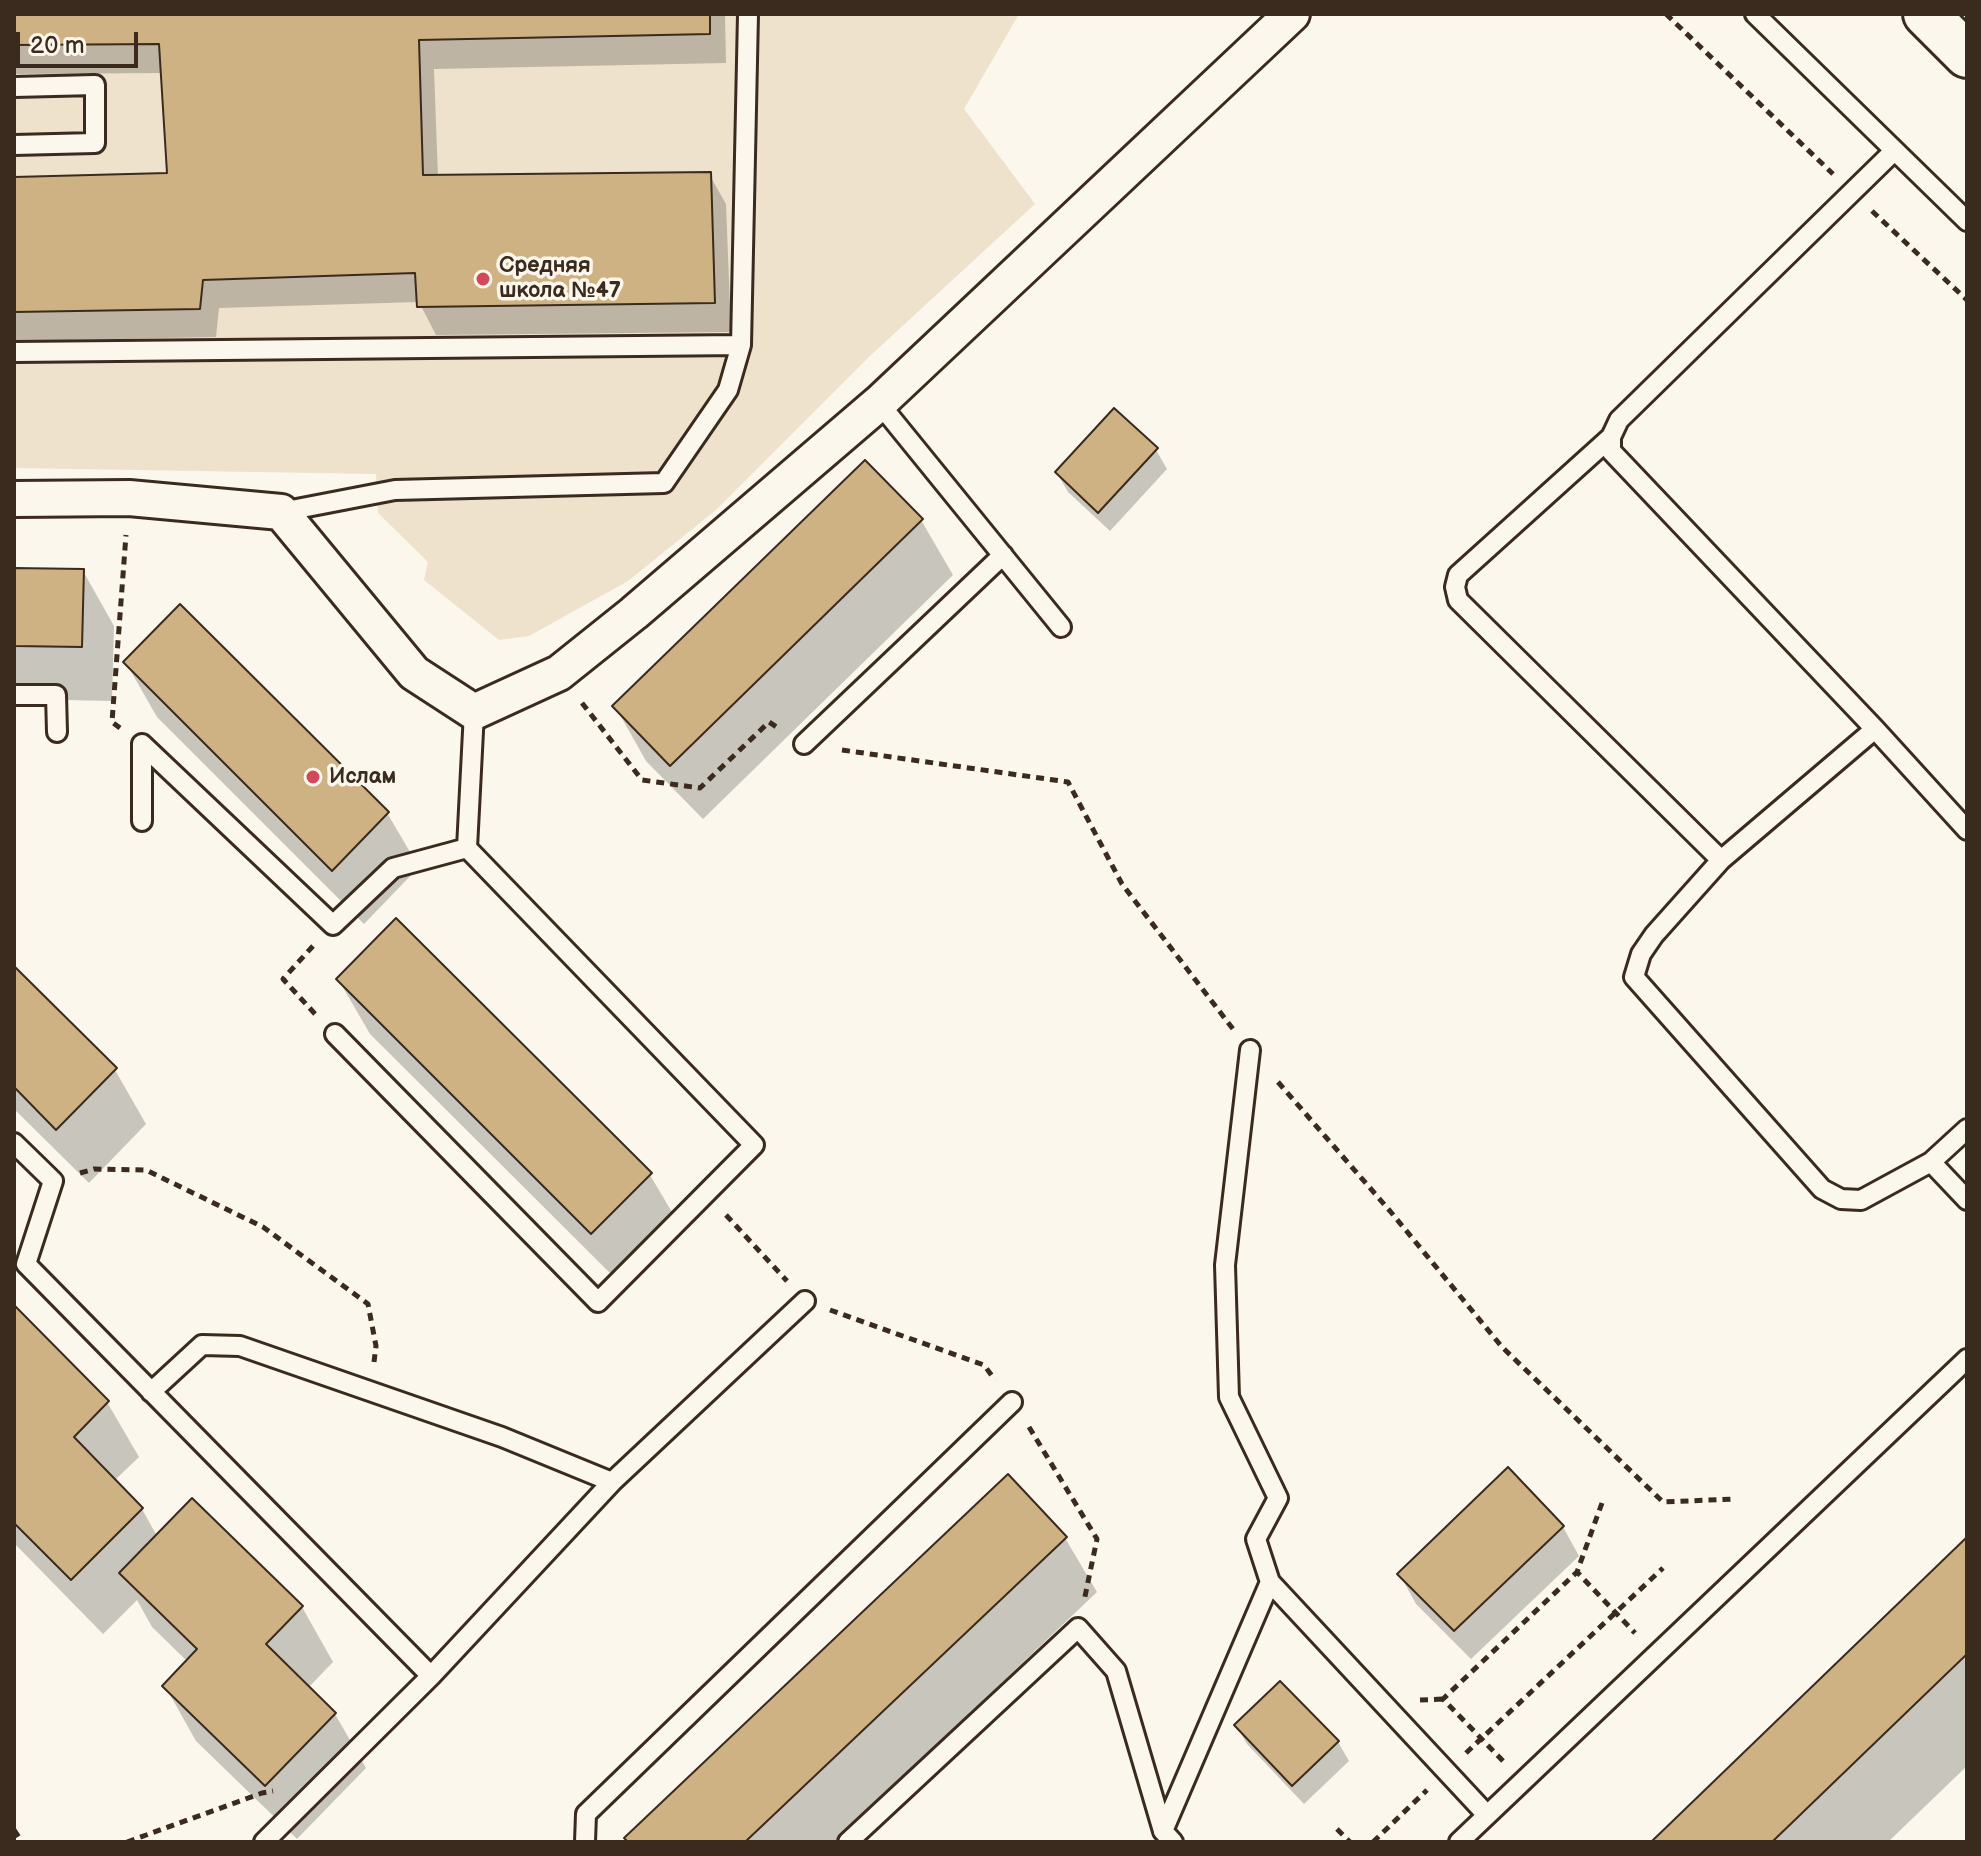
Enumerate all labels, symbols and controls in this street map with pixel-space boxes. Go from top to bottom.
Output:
scale bar [20,16,142,66]
text: 20 m [30,31,85,60]
place label: Средняя школа №47 [499,253,621,304]
marker: Средняя школа №47 [474,270,492,288]
place label: Ислам [329,764,396,790]
marker: Ислам [304,768,322,786]

